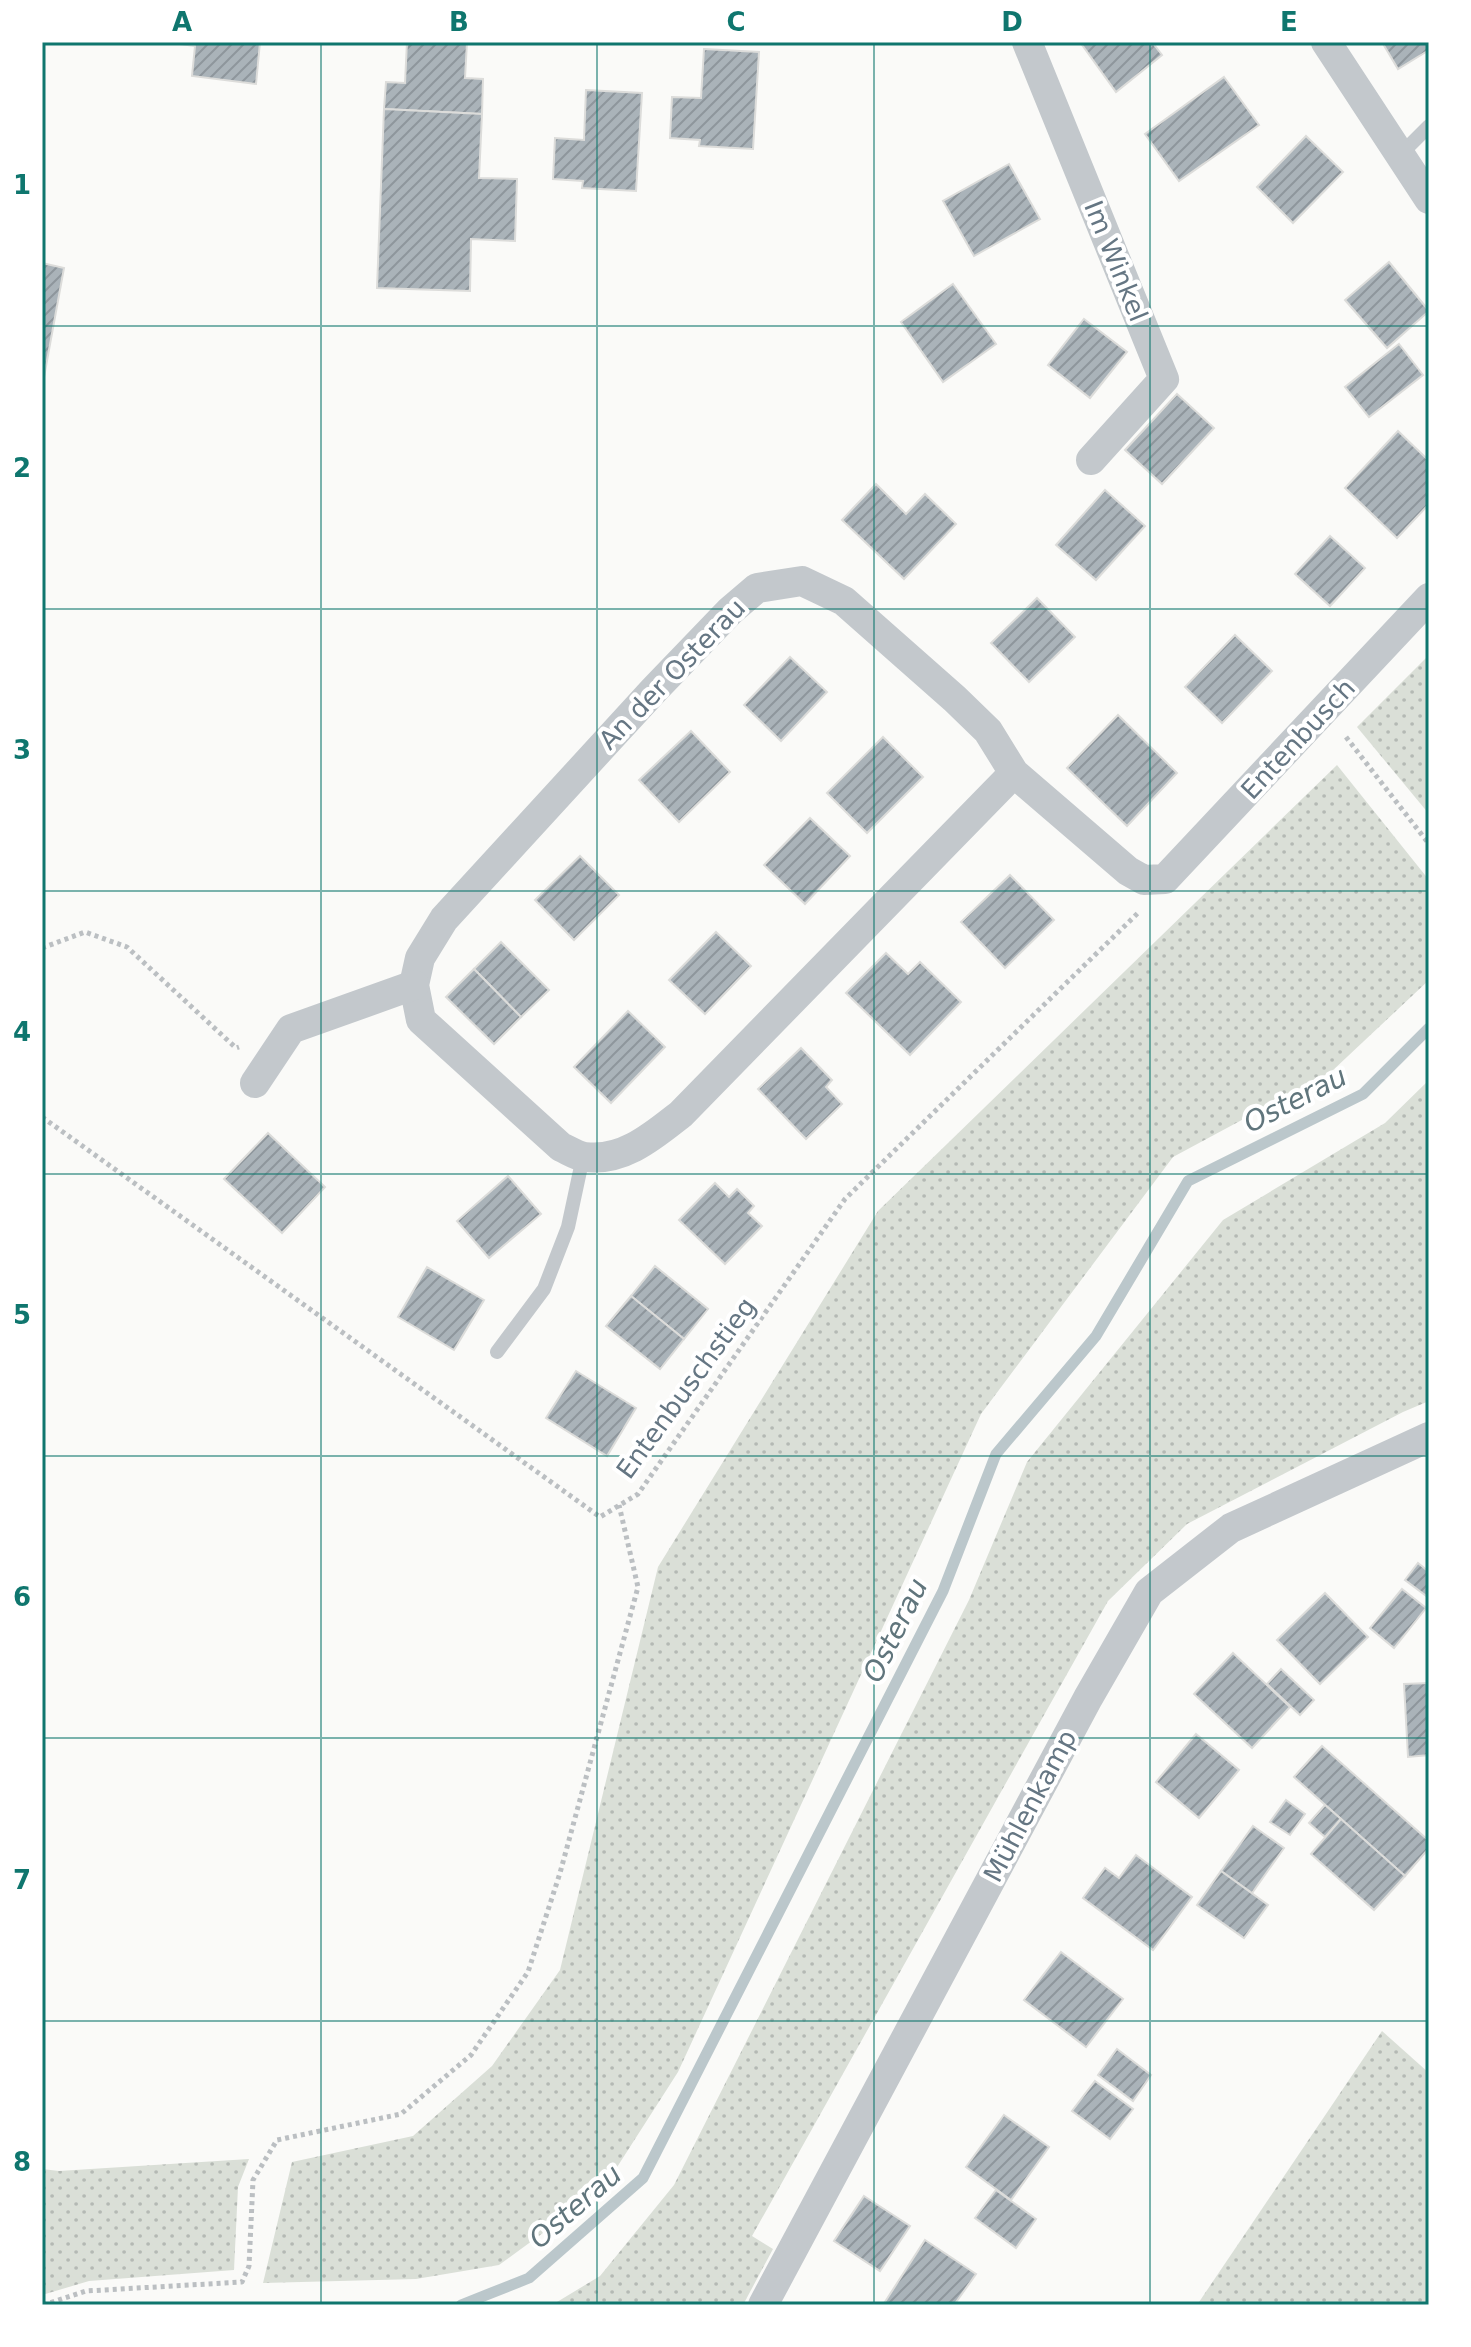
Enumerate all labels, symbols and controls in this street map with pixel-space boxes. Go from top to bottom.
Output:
text: A [172,7,192,37]
text: B [449,7,469,37]
text: C [726,7,746,37]
text: D [1001,7,1023,37]
text: E [1280,7,1298,37]
text: 1 [13,170,31,200]
street label: Im Winkel [1078,196,1154,326]
text: 2 [13,453,31,483]
street label: An der Osterau [593,593,751,755]
street label: Entenbusch [1235,673,1361,805]
text: 3 [13,735,31,765]
text: 4 [13,1017,31,1047]
water label: Osterau [1238,1059,1352,1139]
street label: Entenbuschstieg [610,1292,762,1484]
text: 5 [13,1300,31,1330]
water label: Osterau [856,1573,935,1687]
text: 6 [13,1582,31,1612]
street label: Mühlenkamp [977,1725,1083,1887]
text: 7 [13,1865,31,1895]
text: 8 [13,2147,31,2177]
water label: Osterau [523,2157,628,2255]

